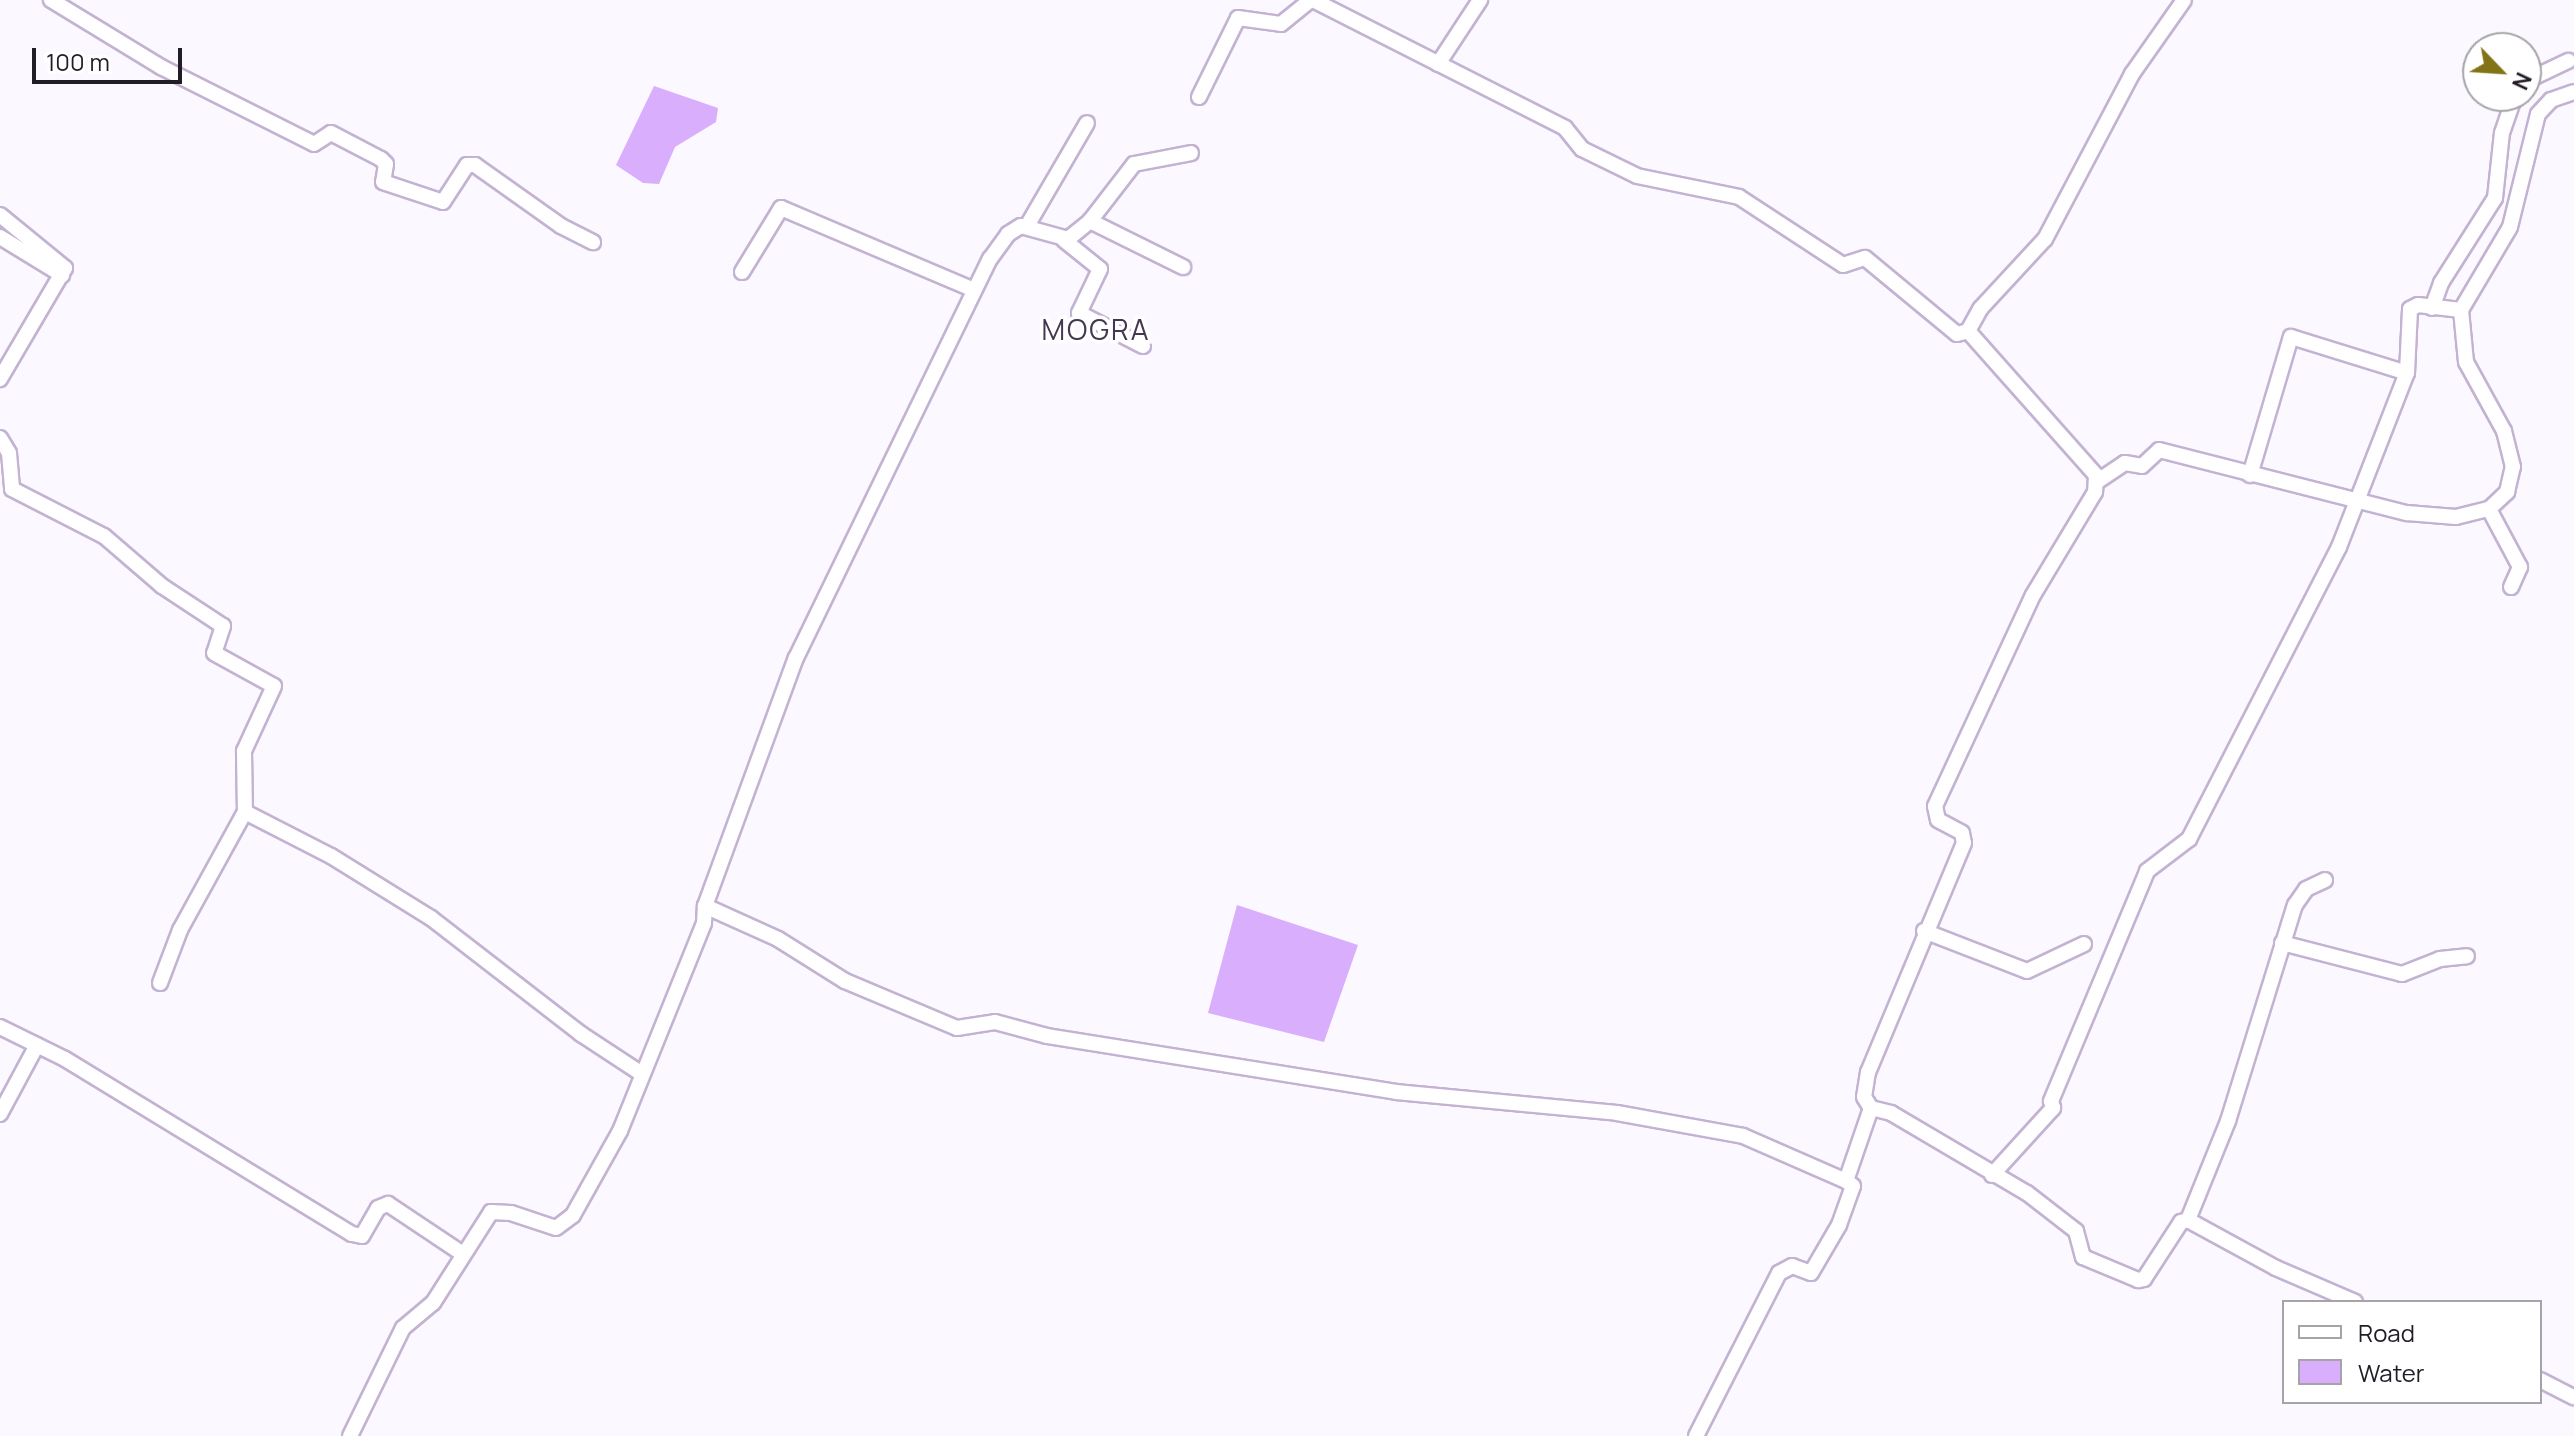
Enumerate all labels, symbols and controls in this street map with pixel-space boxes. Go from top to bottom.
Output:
scale bar [36,32,186,82]
north arrow [2462,32,2542,112]
text: 100 m [46,45,110,78]
text: N [2505,68,2539,95]
district label: MOGRA [1042,312,1150,346]
legend [2282,1300,2542,1404]
text: Road [2358,1316,2415,1349]
text: Water [2358,1356,2425,1389]

